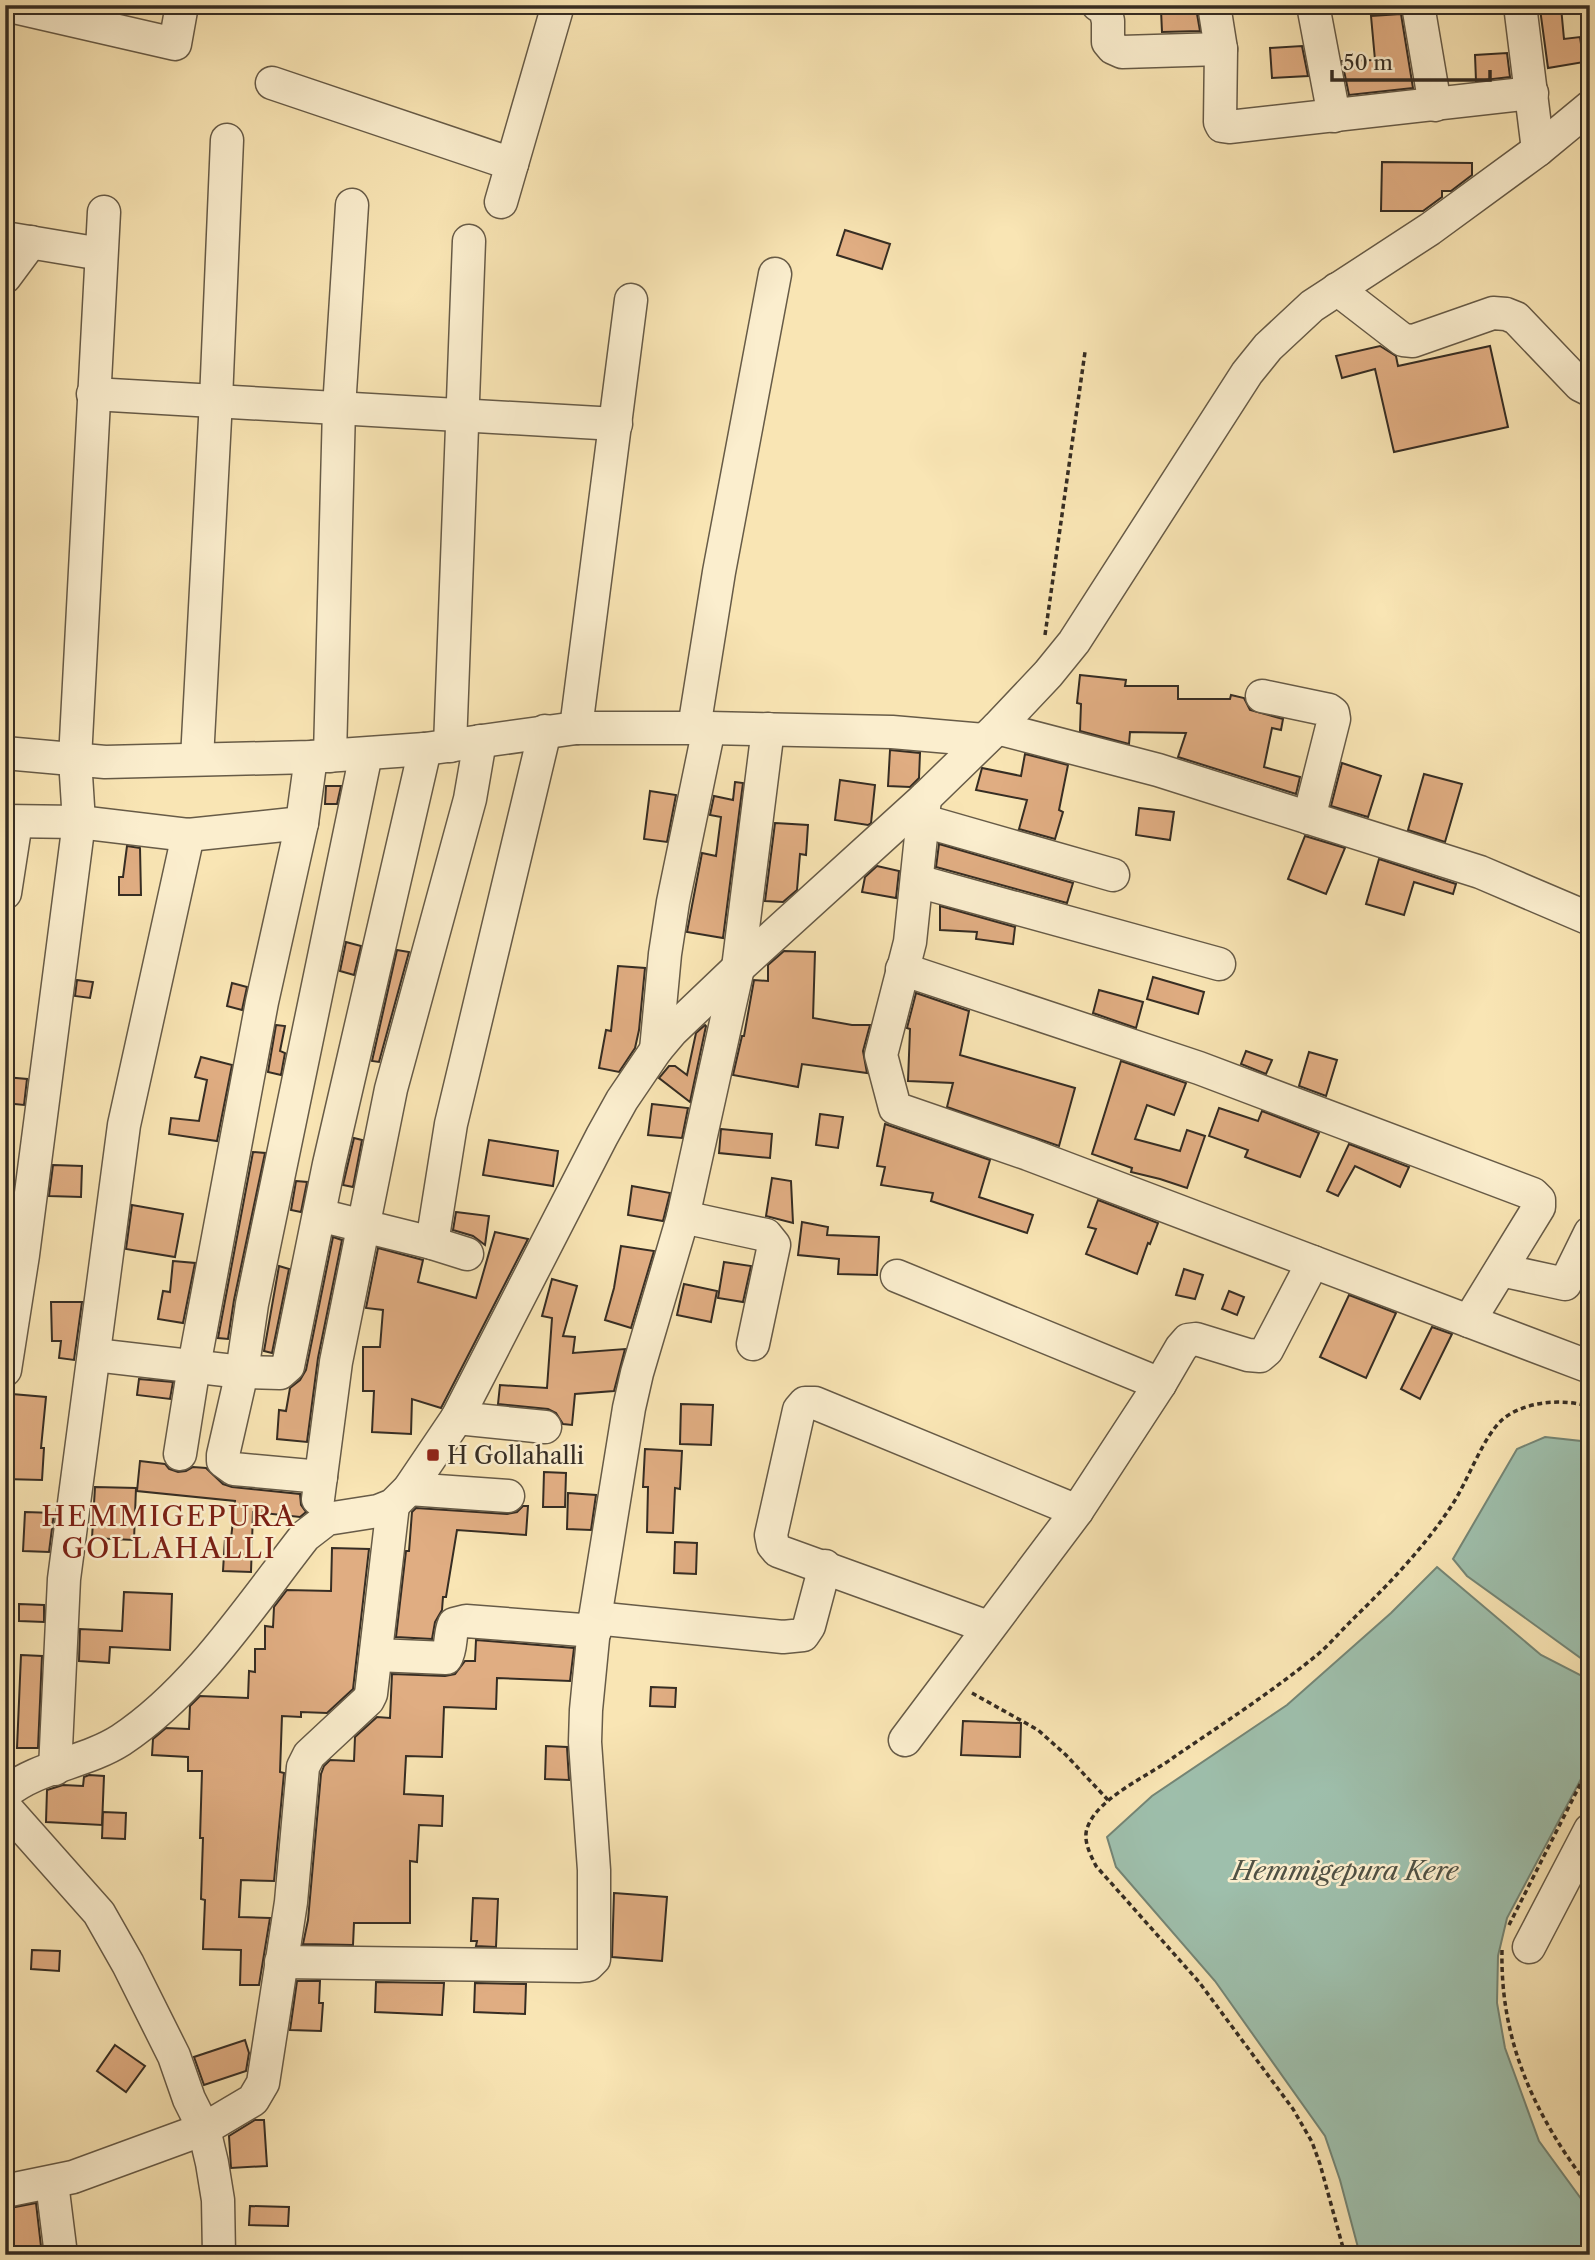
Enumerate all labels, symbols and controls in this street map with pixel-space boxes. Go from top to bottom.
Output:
scale bar [1332,38,1490,82]
text: 50 m [1343,50,1393,75]
place label: H Gollahalli [447,1441,584,1470]
marker: H Gollahalli [425,1447,441,1463]
district label: HEMMIGEPURA GOLLAHALLI [41,1499,297,1565]
water label: Hemmigepura Kere [1230,1855,1460,1887]

